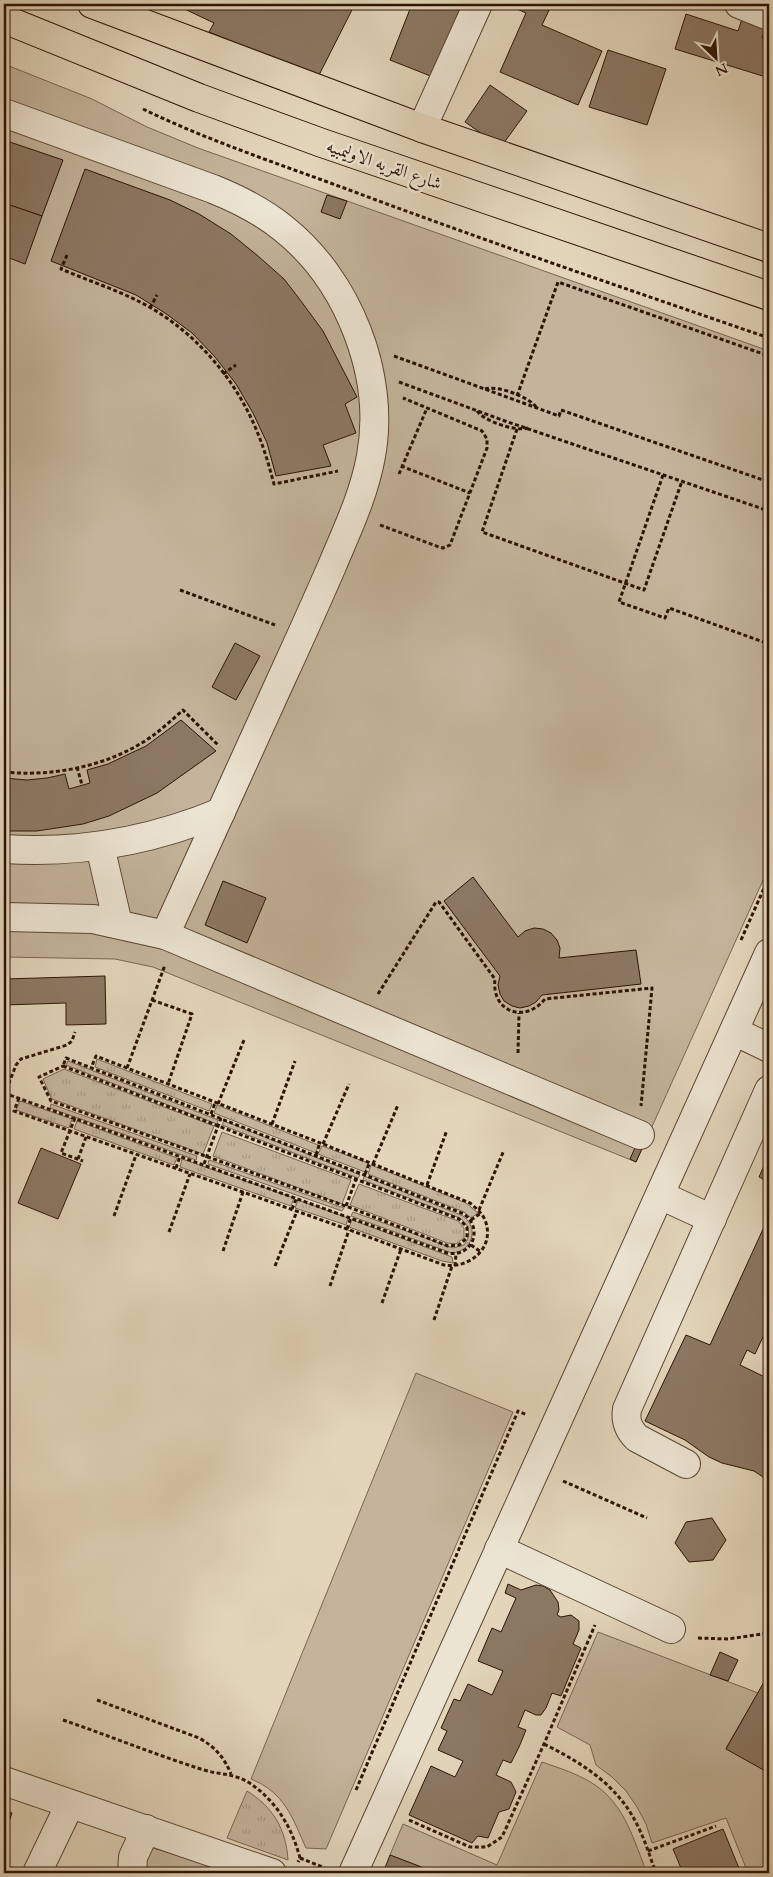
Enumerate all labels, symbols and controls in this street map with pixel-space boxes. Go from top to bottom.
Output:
north arrow [690,32,740,82]
text: N [712,58,731,81]
street label: شارع القريه الاوليمبيه [322,134,445,198]

